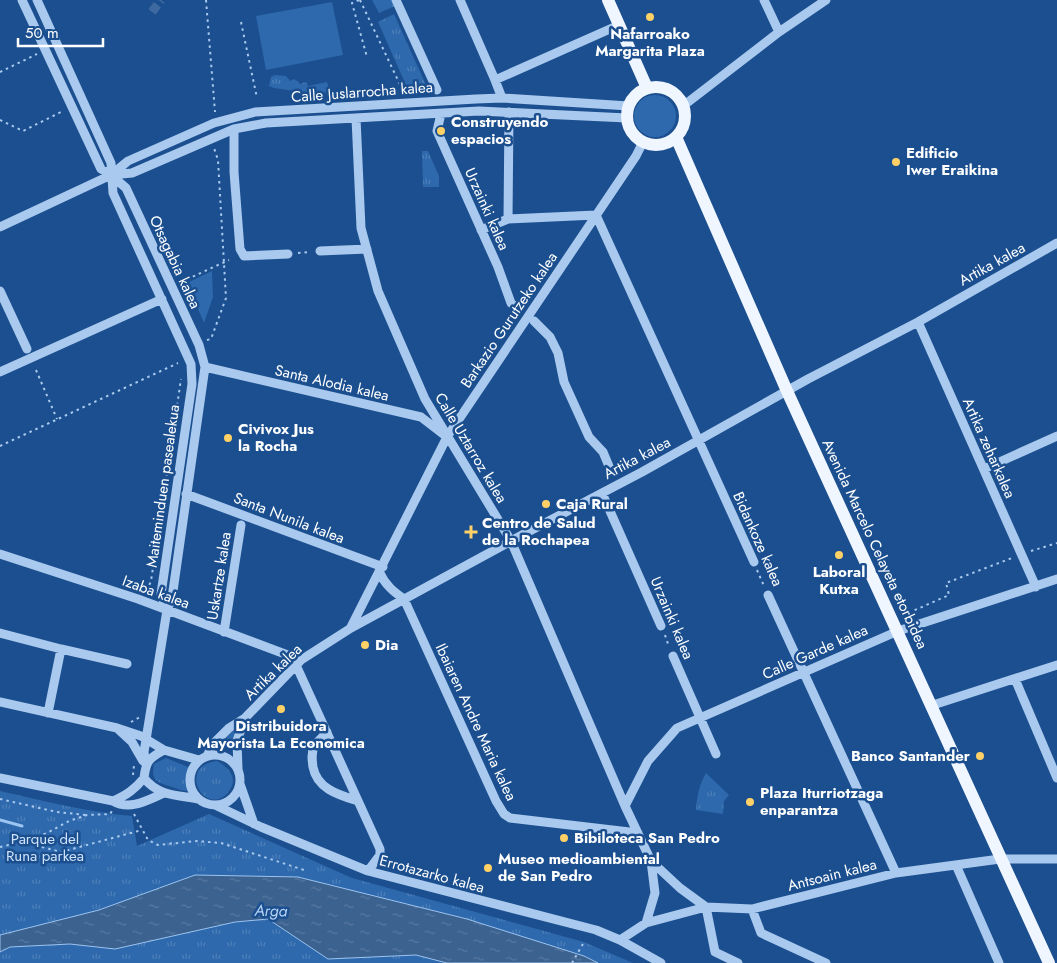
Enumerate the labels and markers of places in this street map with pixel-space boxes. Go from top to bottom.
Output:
marker: Nafarroako Margarita Plaza [644,11,656,23]
place label: Nafarroako Margarita Plaza [595,23,705,62]
place label: Construyendo espacios [451,111,548,150]
marker: Construyendo espacios [435,125,447,137]
place label: Edificio Iwer Eraikina [906,142,998,181]
marker: Edificio Iwer Eraikina [890,156,902,168]
place label: Civivox Jus la Rocha [238,418,314,457]
marker: Civivox Jus la Rocha [222,432,234,444]
place label: Caja Rural [556,493,628,515]
marker: Caja Rural [540,498,552,510]
place label: Centro de Salud de la Rochapea [482,512,596,551]
marker: Centro de Salud de la Rochapea [464,525,478,539]
marker: Laboral Kutxa [833,549,845,561]
place label: Laboral Kutxa [813,561,865,600]
place label: Dia [375,634,398,656]
marker: Dia [359,639,371,651]
marker: Distribuidora Mayorista La Economica [275,703,287,715]
place label: Distribuidora Mayorista La Economica [197,715,365,754]
place label: Banco Santander [851,745,971,767]
marker: Banco Santander [974,750,986,762]
place label: Plaza Iturriotzaga enparantza [760,782,883,821]
marker: Plaza Iturriotzaga enparantza [744,796,756,808]
place label: Bibiloteca San Pedro [574,827,720,849]
marker: Bibiloteca San Pedro [558,832,570,844]
place label: Museo medioambiental de San Pedro [498,848,660,887]
marker: Museo medioambiental de San Pedro [482,862,494,874]

